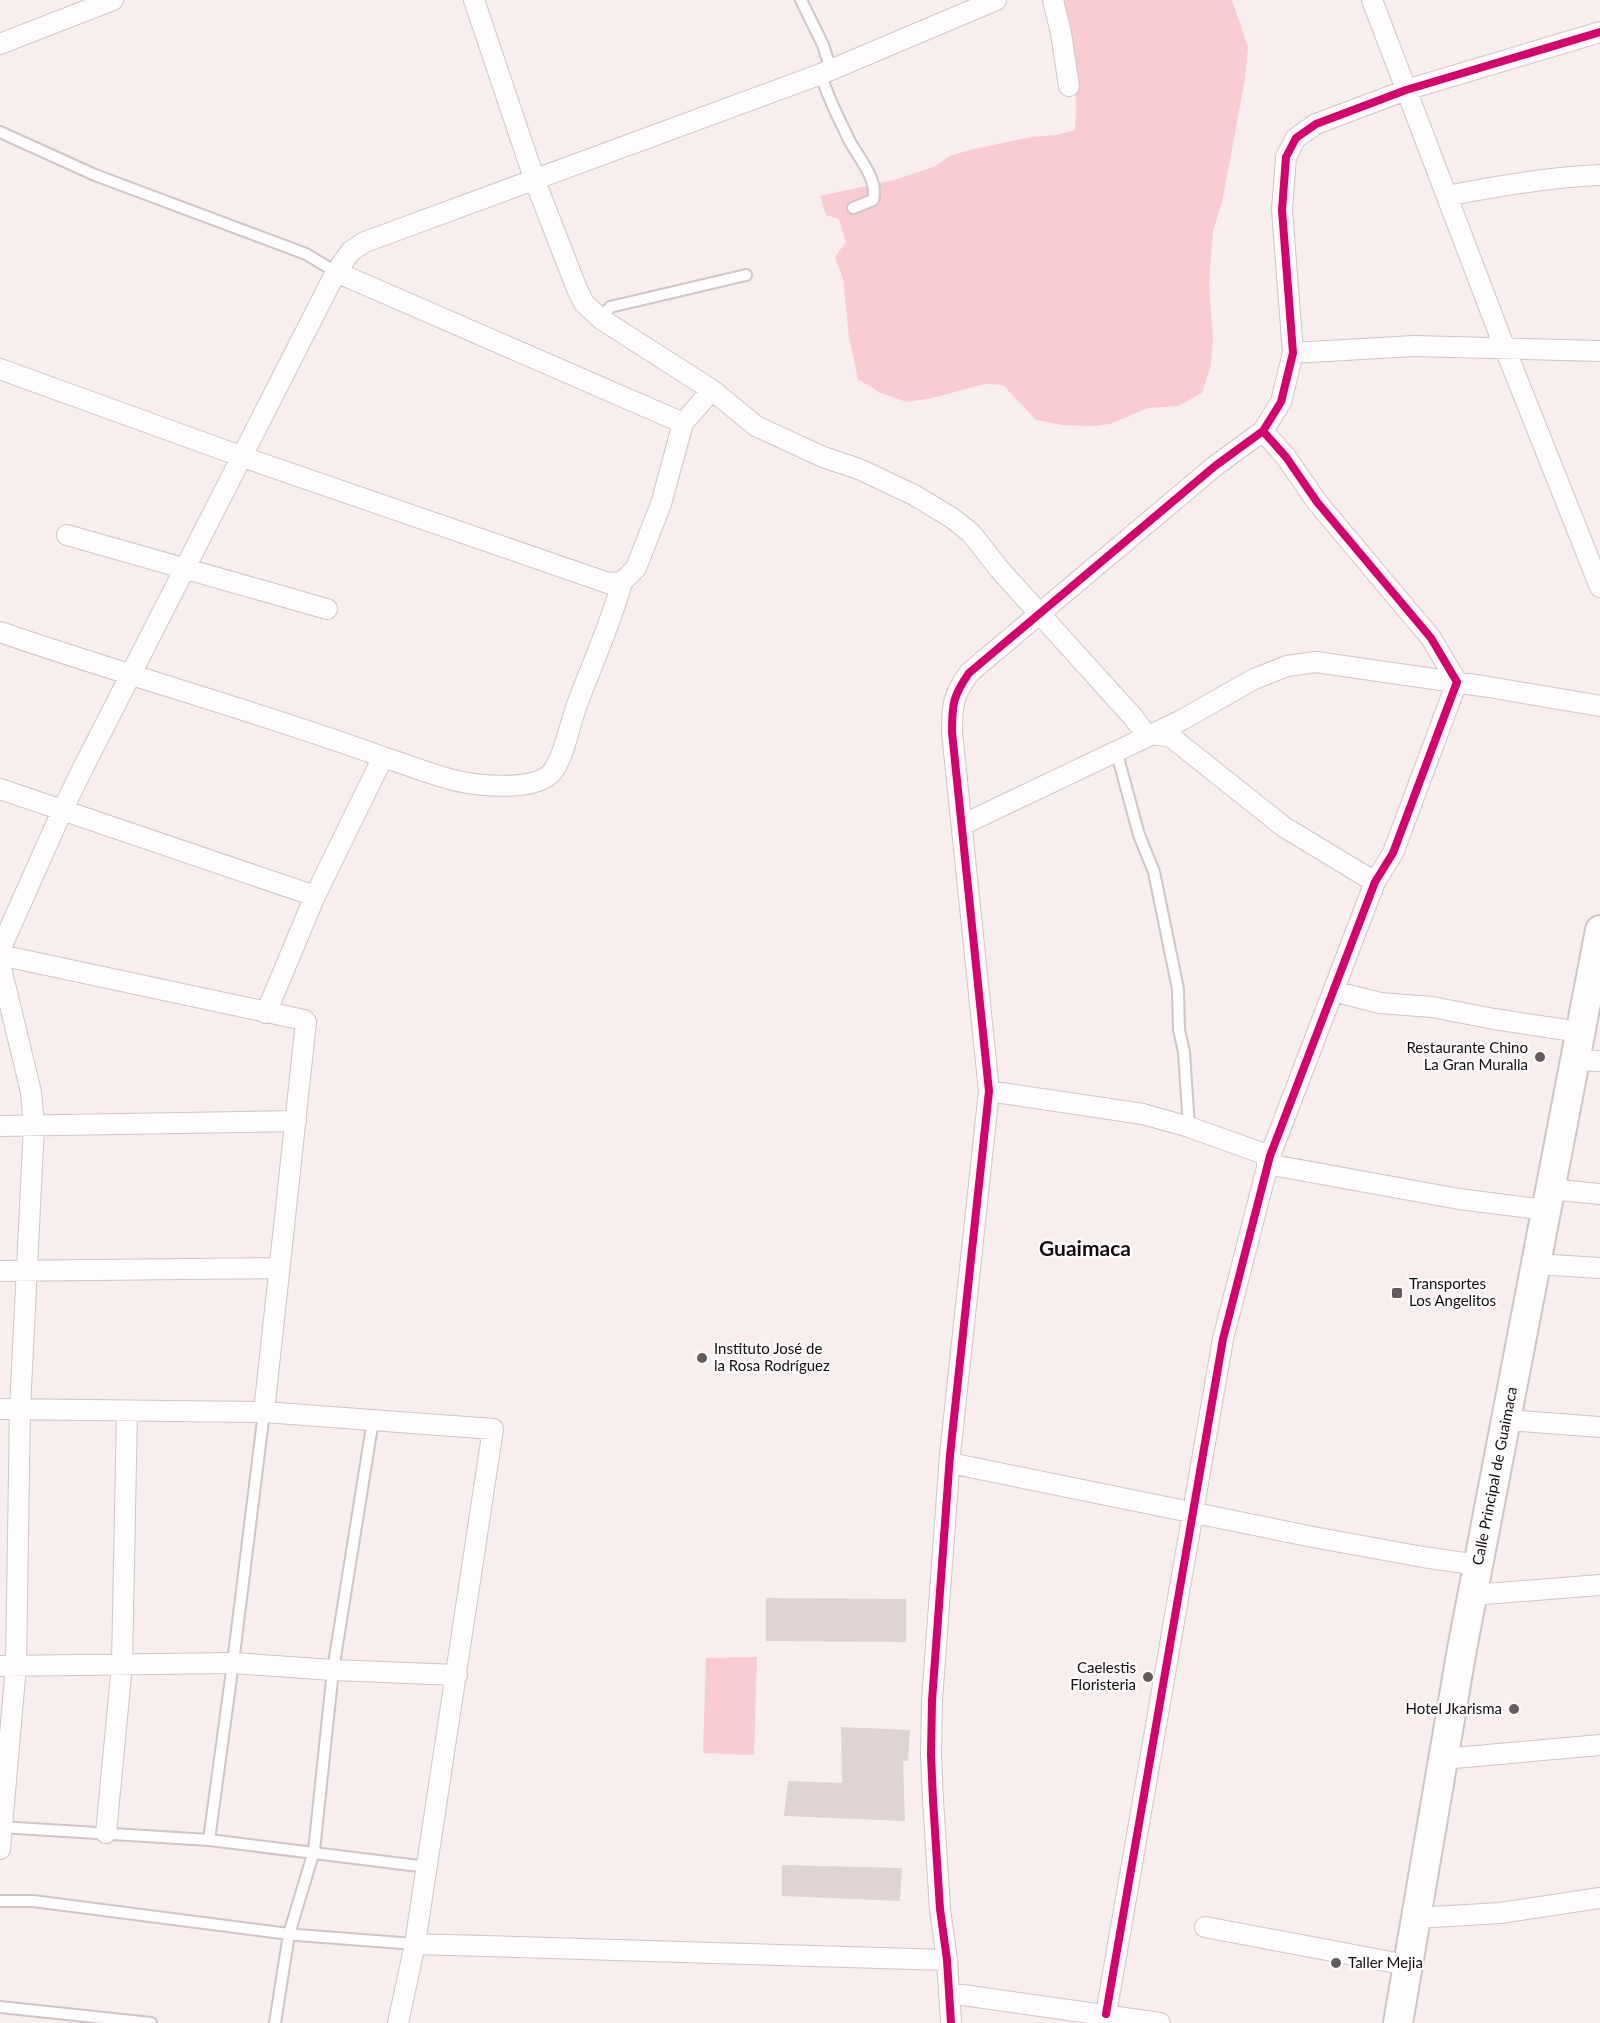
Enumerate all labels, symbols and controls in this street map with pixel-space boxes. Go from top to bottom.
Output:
place label: Restaurante Chino La Gran Muralla [1406,1038,1528,1073]
marker: Restaurante Chino La Gran Muralla [1533,1050,1547,1064]
district label: Guaimaca [1039,1235,1131,1260]
place label: Transportes Los Angelitos [1409,1274,1496,1309]
marker: Transportes Los Angelitos [1390,1286,1404,1300]
place label: Instituto José de la Rosa Rodríguez [714,1339,830,1374]
marker: Instituto José de la Rosa Rodríguez [695,1351,709,1365]
street label: Calle Principal de Guaimaca [1468,1385,1520,1567]
place label: Caelestis Floristeria [1070,1658,1136,1693]
marker: Caelestis Floristeria [1141,1670,1155,1684]
place label: Hotel Jkarisma [1406,1699,1502,1717]
marker: Hotel Jkarisma [1507,1702,1521,1716]
place label: Taller Mejia [1348,1953,1423,1971]
marker: Taller Mejia [1329,1956,1343,1970]

